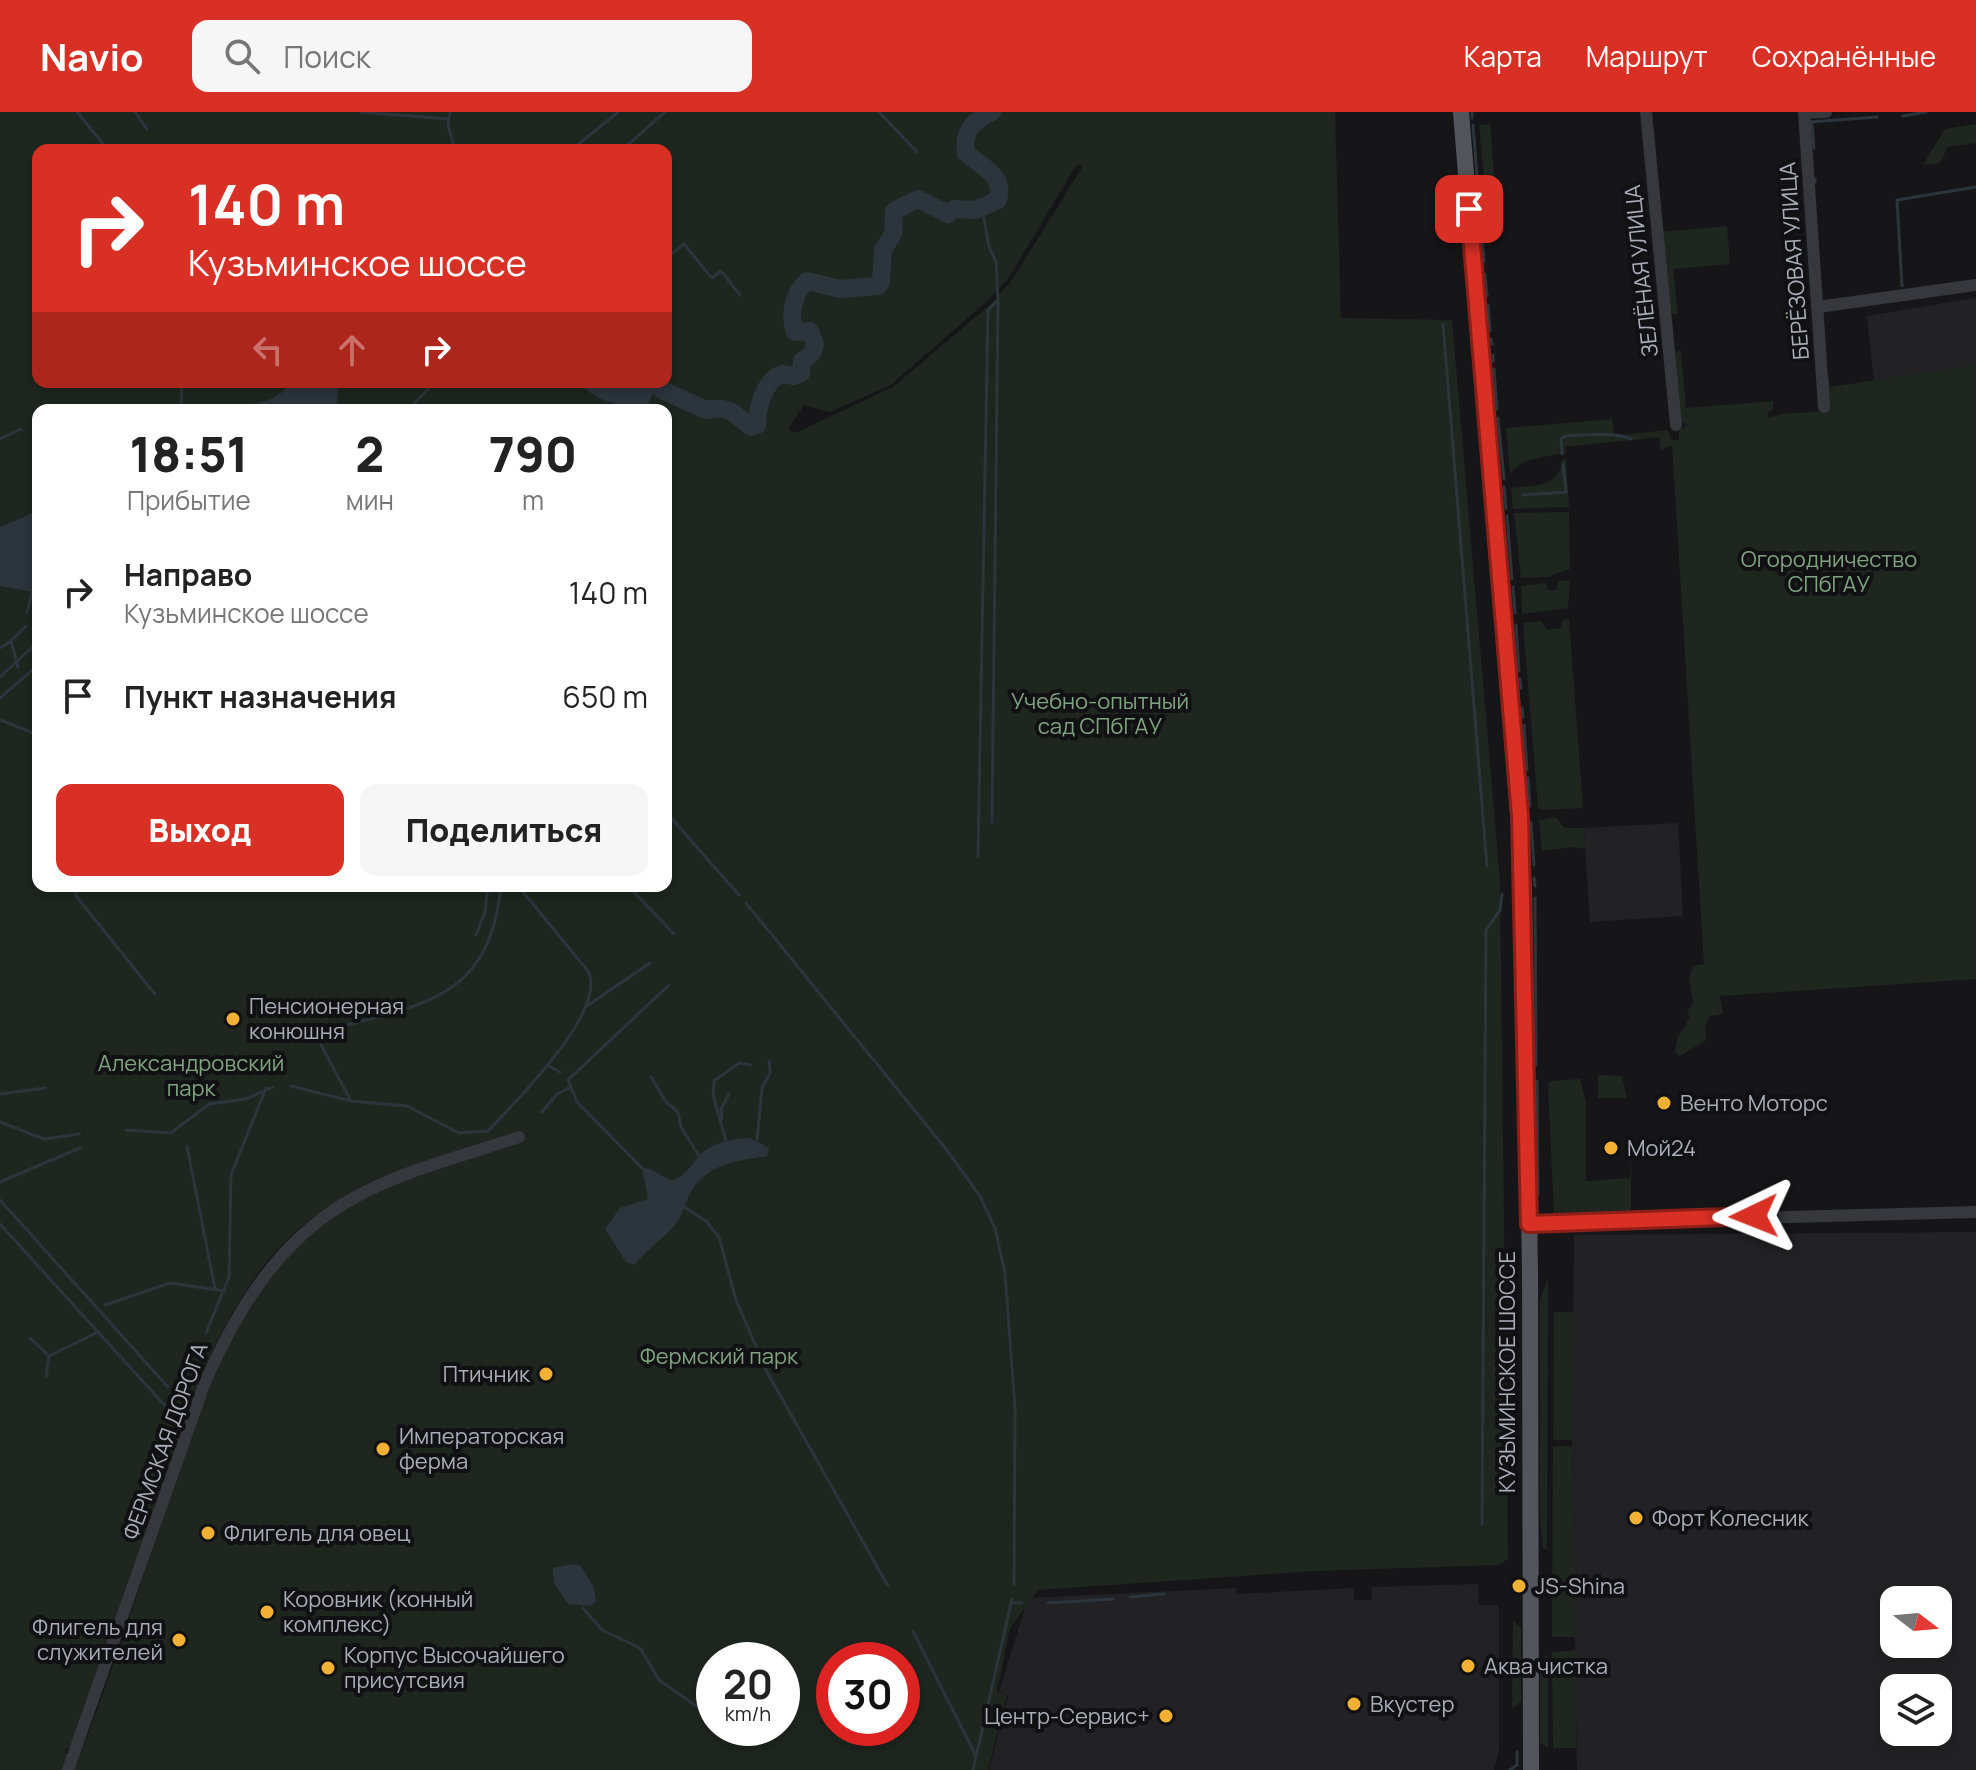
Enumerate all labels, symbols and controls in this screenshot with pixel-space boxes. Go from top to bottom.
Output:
search box [192,20,752,92]
text: Navio [40,30,144,82]
icon: search [220,34,264,78]
text: Поиск [284,36,371,77]
text: Карта [1464,37,1542,75]
text: Маршрут [1586,37,1708,75]
text: Сохранённые [1752,37,1936,75]
street label: БЕРЁЗОВАЯ УЛИЦА [1772,161,1816,361]
text: 140 m [188,165,345,242]
pin [1435,175,1503,243]
icon: right [56,176,160,280]
street label: ЗЕЛЁНАЯ УЛИЦА [1617,183,1665,359]
icon: arrive [1447,187,1491,231]
text: Кузьминское шоссе [188,238,527,287]
icon: left [246,328,290,372]
icon: ahead [330,328,374,372]
icon: right [414,328,458,372]
text: 18:51 [129,421,248,486]
text: 2 [355,421,384,486]
text: 790 [489,421,577,486]
text: Прибытие [127,482,251,518]
text: мин [346,482,394,518]
text: m [522,482,544,518]
park label: Огородничество СПбГАУ [1741,544,1917,599]
text: Направо [124,554,252,595]
icon: right [56,570,100,614]
text: 140 m [569,572,648,613]
text: Кузьминское шоссе [124,595,369,631]
icon: arrive [56,674,100,718]
text: Пункт назначения [124,676,397,717]
text: 650 m [562,676,648,717]
park label: Учебно-опытный сад СПбГАУ [1011,686,1189,741]
button: Выход [56,784,344,876]
button: Поделиться [360,784,648,876]
place label: Пенсионерная конюшня [249,991,404,1046]
marker: Пенсионерная конюшня [224,1010,242,1028]
park label: Александровский парк [98,1048,284,1103]
place label: Венто Моторс [1680,1088,1828,1118]
marker: Венто Моторс [1655,1094,1673,1112]
place label: Мой24 [1627,1133,1696,1163]
marker: Мой24 [1602,1139,1620,1157]
position arrow [1712,1174,1796,1258]
street label: КУЗЬМИНСКОЕ ШОССЕ [1492,1251,1522,1493]
street label: ФЕРМСКАЯ ДОРОГА [115,1338,215,1544]
park label: Фермский парк [640,1341,799,1371]
place label: Птичник [443,1359,531,1389]
marker: Птичник [537,1365,555,1383]
place label: Императорская ферма [399,1421,564,1476]
marker: Императорская ферма [374,1440,392,1458]
place label: Форт Колесник [1652,1503,1810,1533]
marker: Форт Колесник [1627,1509,1645,1527]
place label: Флигель для овец [224,1518,411,1548]
marker: Флигель для овец [199,1524,217,1542]
place label: JS-Shina [1535,1571,1625,1601]
marker: JS-Shina [1510,1577,1528,1595]
place label: Коровник (конный комплекс) [283,1584,473,1639]
north arrow [1880,1586,1952,1658]
map controls [1880,1586,1952,1746]
marker: Коровник (конный комплекс) [258,1603,276,1621]
place label: Флигель для служителей [32,1612,163,1667]
marker: Флигель для служителей [170,1631,188,1649]
place label: Корпус Высочайшего присутсвия [344,1640,565,1695]
speed limit sign: 30 [816,1642,920,1746]
place label: Аква чистка [1484,1651,1608,1681]
text: 20 [723,1656,773,1711]
marker: Аква чистка [1459,1657,1477,1675]
marker: Корпус Высочайшего присутсвия [319,1659,337,1677]
button: layers [1880,1674,1952,1746]
place label: Вкустер [1370,1689,1454,1719]
marker: Вкустер [1345,1695,1363,1713]
text: km/h [725,1700,771,1727]
place label: Центр-Сервис+ [984,1701,1150,1731]
marker: Центр-Сервис+ [1157,1707,1175,1725]

